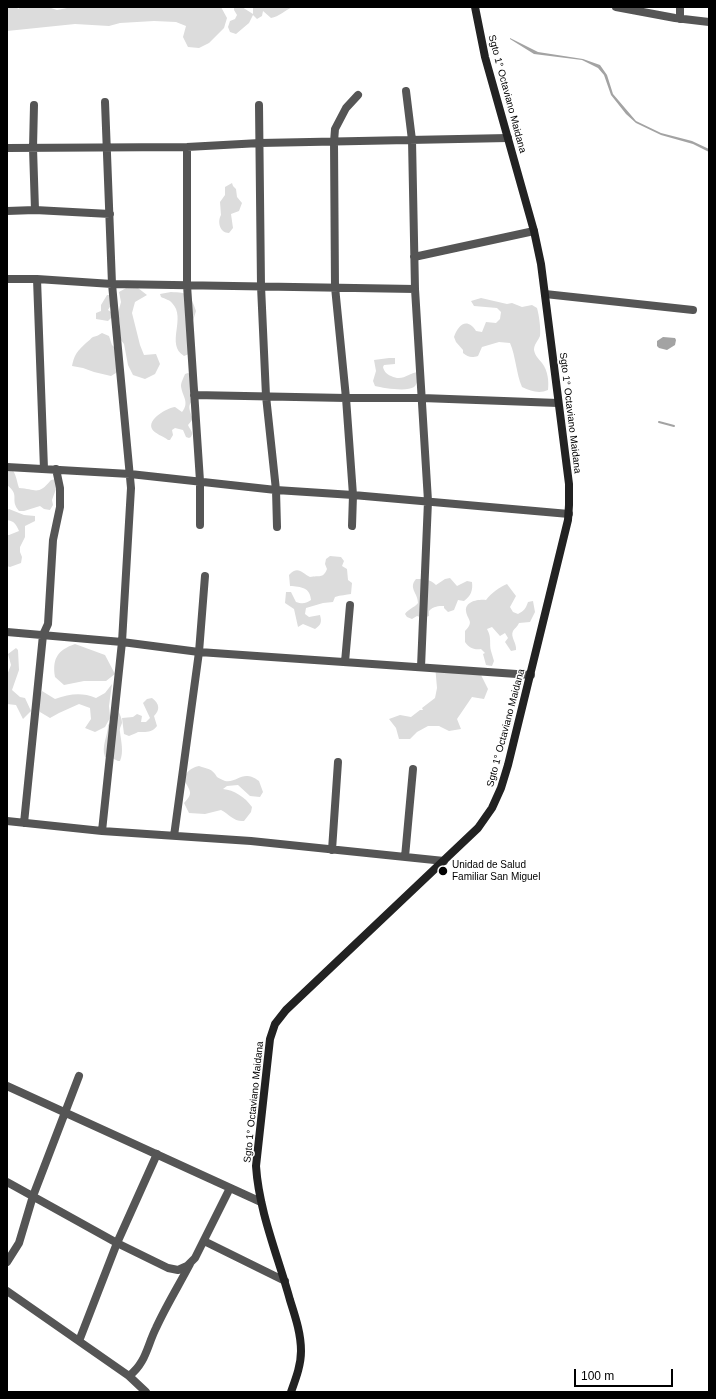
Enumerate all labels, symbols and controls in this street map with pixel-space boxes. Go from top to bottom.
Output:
street label: Sgto 1° Octaviano Maidana [485,34,529,154]
street label: Sgto 1° Octaviano Maidana [557,352,583,474]
street label: Sgto 1° Octaviano Maidana [484,668,528,788]
place label: Unidad de Salud Familiar San Miguel [452,859,540,882]
marker: Unidad de Salud Familiar San Miguel [437,865,449,877]
street label: Sgto 1° Octaviano Maidana [242,1041,266,1163]
scale bar [576,1361,675,1387]
text: 100 m [581,1369,614,1383]

